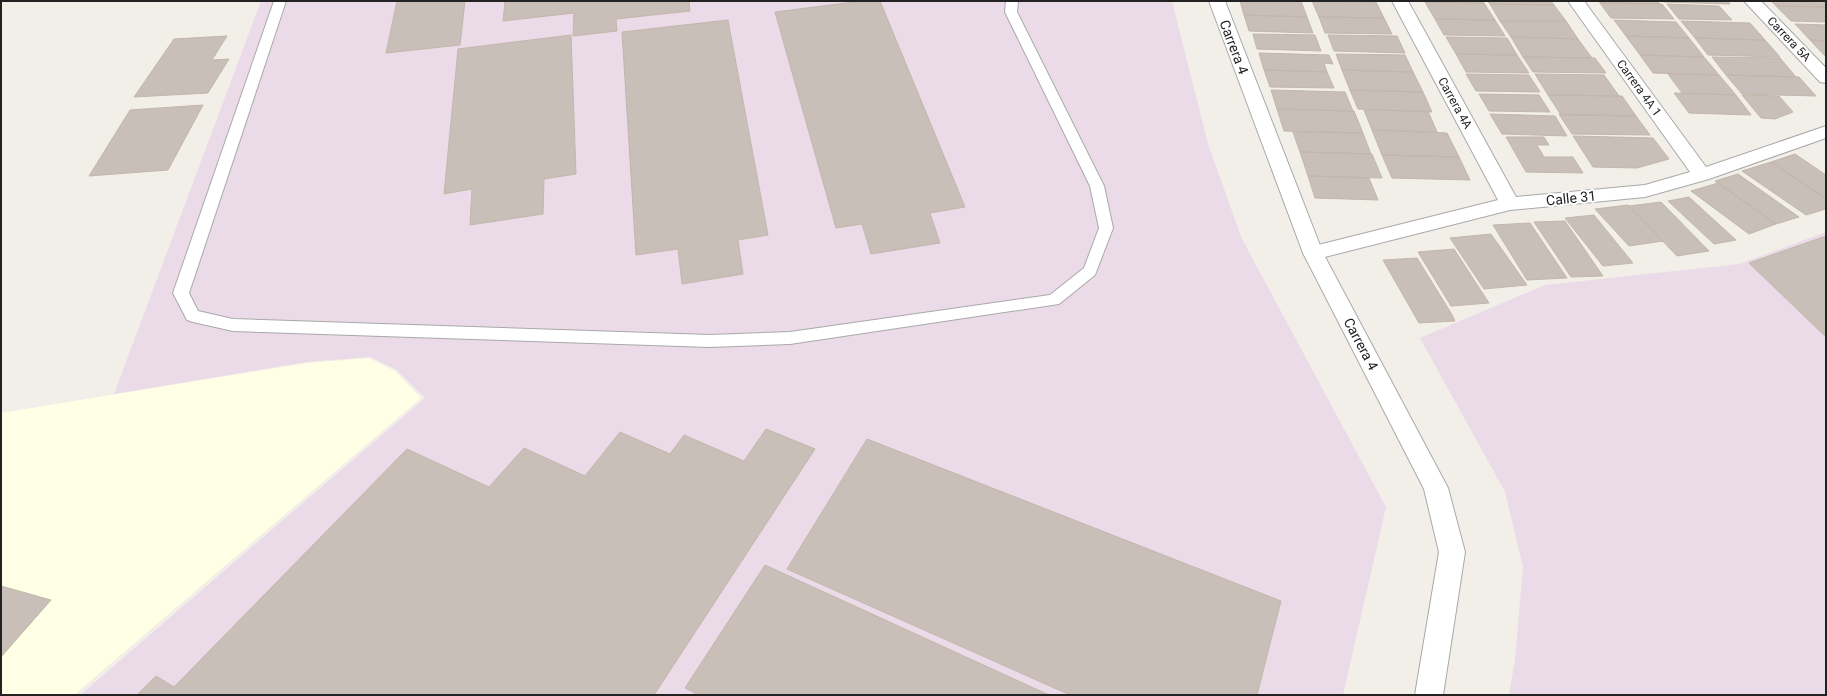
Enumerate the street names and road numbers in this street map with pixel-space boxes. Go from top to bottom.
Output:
street label: Carrera 5A [1764,14,1814,64]
street label: Carrera 4 [1216,18,1252,77]
street label: Carrera 4A 1 [1614,57,1664,119]
street label: Carrera 4A [1435,75,1475,131]
street label: Calle 31 [1545,187,1597,209]
street label: Carrera 4 [1341,315,1381,373]

